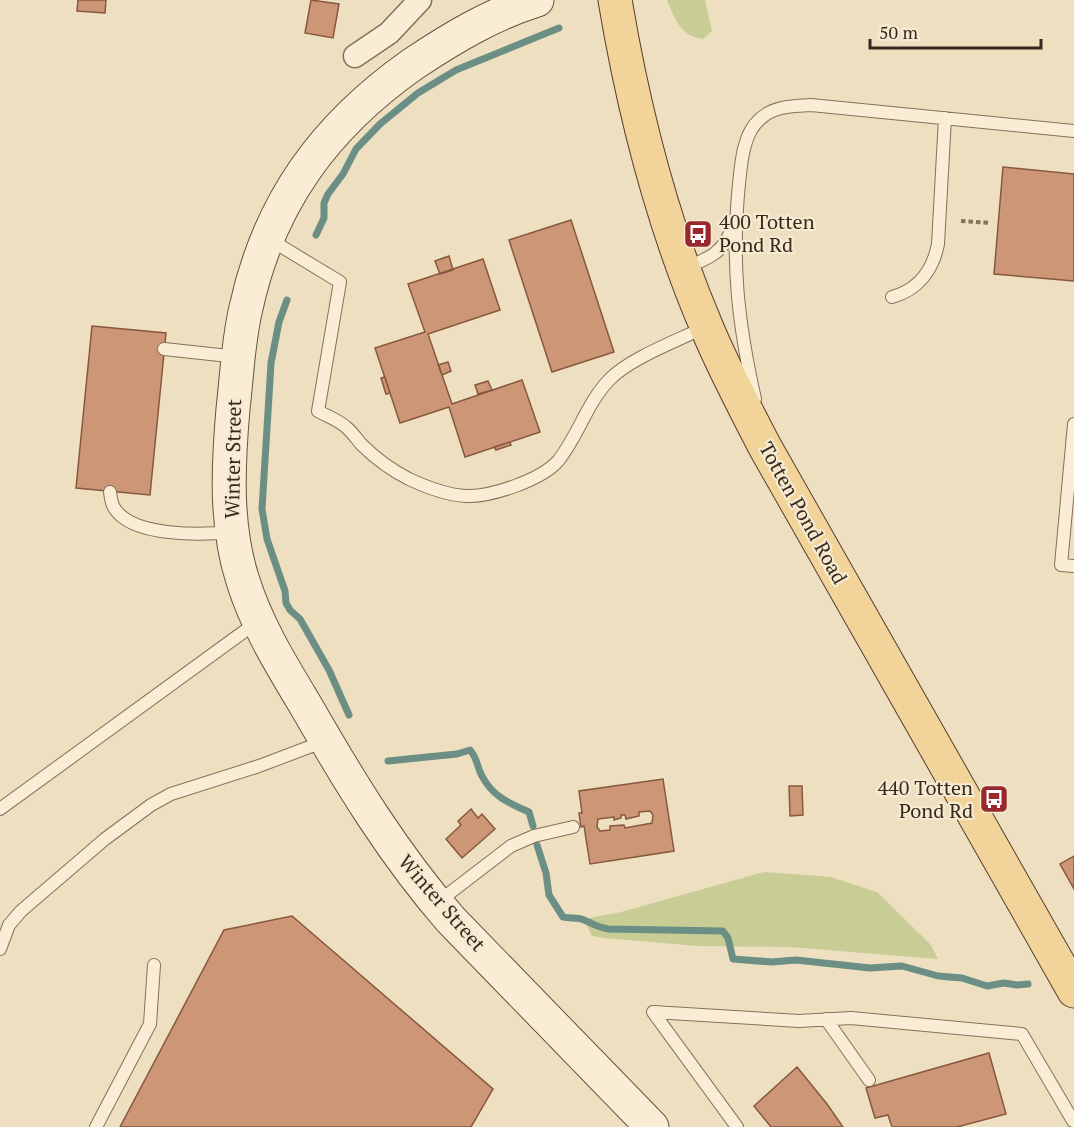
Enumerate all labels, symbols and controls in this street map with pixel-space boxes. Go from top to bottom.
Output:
scale bar [870,12,1041,50]
text: 50 m [879,20,919,44]
place label: 400 Totten Pond Rd [719,208,815,258]
bus stop icon: 400 Totten Pond Rd [682,218,714,250]
street label: Winter Street [218,398,247,519]
street label: Totten Pond Road [753,437,854,589]
place label: 440 Totten Pond Rd [877,774,973,824]
bus stop icon: 440 Totten Pond Rd [978,783,1010,815]
street label: Winter Street [393,849,492,957]

